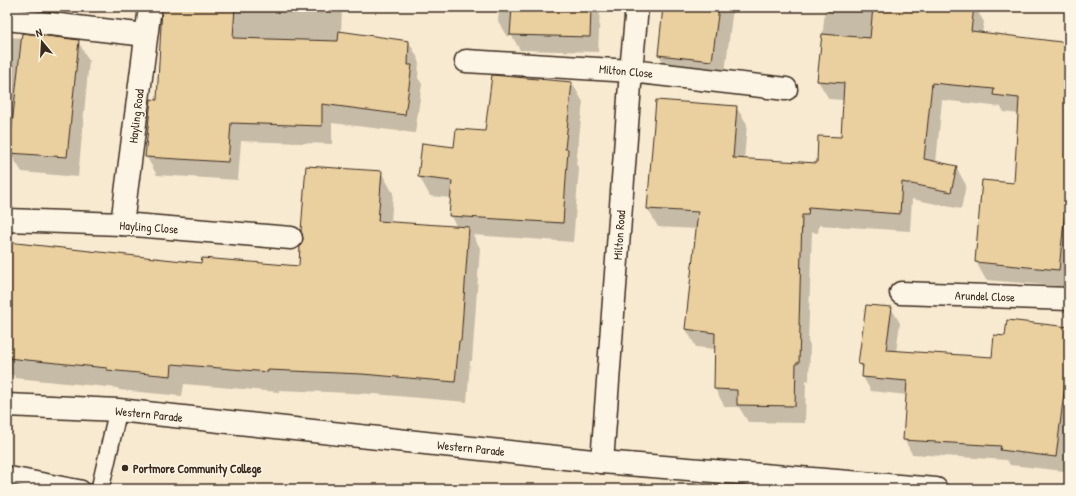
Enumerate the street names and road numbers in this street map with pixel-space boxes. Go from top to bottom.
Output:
street label: Milton Close [598,60,654,82]
street label: Hayling Road [124,88,148,144]
street label: Milton Road [609,209,629,260]
street label: Hayling Close [119,216,179,238]
street label: Arundel Close [955,286,1016,306]
street label: Western Parade [114,402,184,426]
street label: Western Parade [436,436,506,460]

